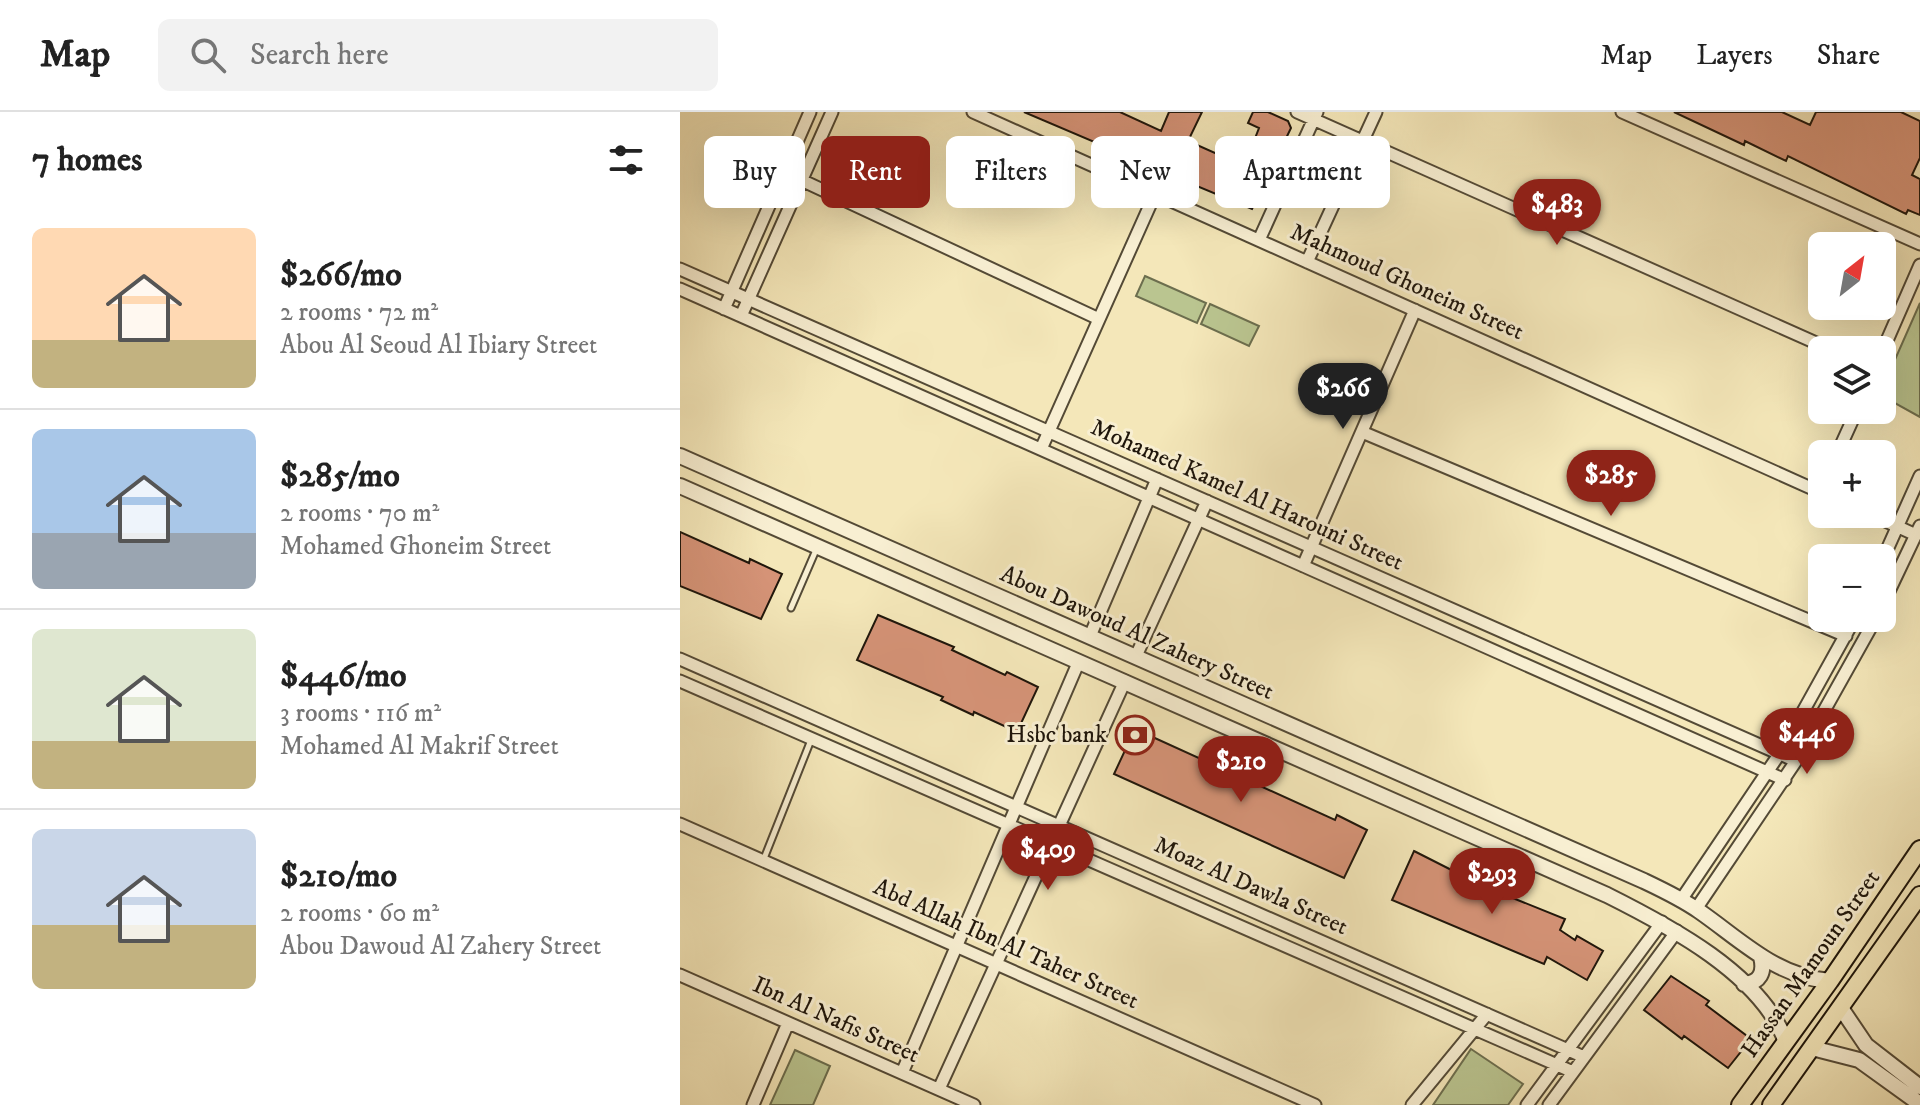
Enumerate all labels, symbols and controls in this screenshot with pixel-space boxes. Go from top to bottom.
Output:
search box [158,19,718,91]
text: Map [40,31,110,79]
icon: search [186,33,230,77]
text: Search here [250,37,389,74]
text: Map [1601,38,1652,73]
text: Layers [1696,38,1773,73]
text: Share [1817,38,1880,73]
chip: Buy [704,136,805,208]
chip: Rent [821,136,930,208]
chip: Filters [946,136,1075,208]
chip: New [1091,136,1199,208]
chip: Apartment [1215,136,1390,208]
icon: filters [604,138,648,182]
text: 7 homes [32,139,142,181]
pin: $483 [1510,179,1604,247]
text: $483 [1531,188,1583,221]
street label: Mahmoud Ghoneim Street [1286,217,1529,347]
north arrow [1808,232,1896,320]
map controls [1808,232,1896,632]
text: $266/mo [280,254,402,296]
icon: home [96,260,192,356]
text: 2 rooms · 72 m² [280,296,438,329]
text: Abou Al Seoud Al Ibiary Street [280,329,597,362]
button: layers [1808,336,1896,424]
pin: $266 [1296,363,1390,431]
text: $266 [1316,372,1370,405]
street label: Mohamed Kamel Al Harouni Street [1086,412,1408,578]
button: + [1808,440,1896,528]
pin: $285 [1564,450,1658,518]
text: $285/mo [280,455,400,497]
text: $285 [1585,459,1637,492]
icon: home [96,461,192,557]
text: 2 rooms · 70 m² [280,497,439,530]
text: Mohamed Ghoneim Street [280,530,551,563]
button: − [1808,544,1896,632]
street label: Abou Dawoud Al Zahery Street [995,559,1279,707]
text: $446/mo [280,655,407,697]
icon: home [96,661,192,757]
text: 3 rooms · 116 m² [280,697,441,730]
pin: $446 [1760,708,1854,776]
bank icon: Hsbc bank [1114,714,1156,756]
text: $446 [1778,717,1836,750]
place label: Hsbc bank [1006,720,1107,750]
text: Mohamed Al Makrif Street [280,730,559,763]
pin: $210 [1194,736,1288,804]
text: $210 [1216,745,1266,778]
pin: $409 [1001,824,1095,892]
street label: Moaz Al Dawla Street [1150,830,1353,942]
text: $409 [1020,833,1076,866]
pin: $293 [1445,848,1539,916]
text: $210/mo [280,855,397,897]
text: $293 [1467,857,1517,890]
icon: home [96,861,192,957]
street label: Hassan Mamoun Street [1735,864,1887,1064]
street label: Abd Allah Ibn Al Taher Street [869,872,1144,1016]
text: 2 rooms · 60 m² [280,897,439,930]
text: Abou Dawoud Al Zahery Street [280,930,601,963]
street label: Ibn Al Nafis Street [748,970,924,1070]

